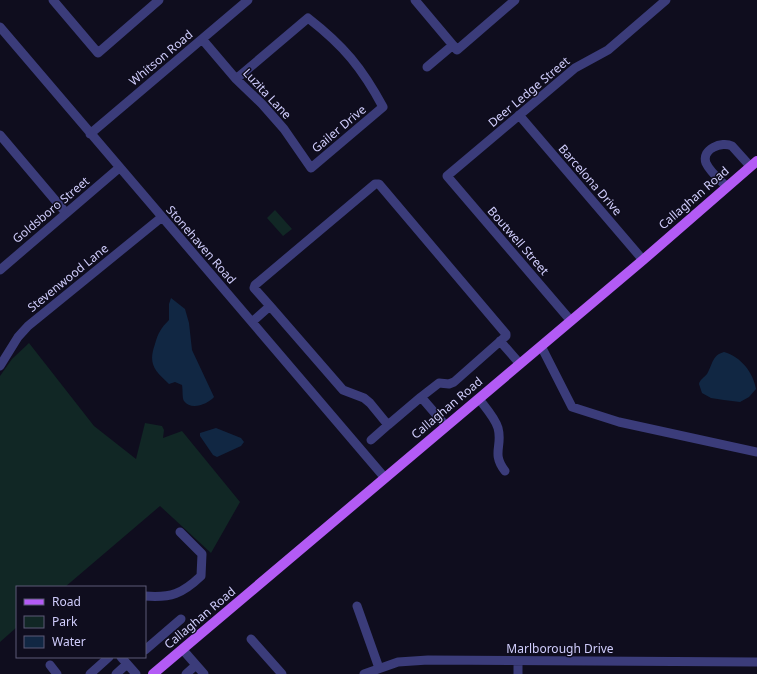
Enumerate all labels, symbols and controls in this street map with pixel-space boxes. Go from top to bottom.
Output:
street label: Whitson Road [125,26,196,89]
street label: Deer Ledge Street [484,52,574,131]
street label: Luzita Lane [239,65,296,123]
street label: Gailer Drive [308,101,370,156]
street label: Barcelona Drive [555,140,626,219]
street label: Callaghan Road [655,162,733,233]
street label: Goldsboro Street [9,172,93,247]
street label: Stonehaven Road [163,202,240,288]
street label: Boutwell Street [484,203,553,279]
street label: Stevenwood Lane [24,240,112,315]
street label: Callaghan Road [407,373,486,442]
street label: Callaghan Road [160,583,239,652]
legend [16,586,146,658]
text: Road [52,593,81,610]
text: Park [52,613,78,630]
text: Water [52,633,86,650]
street label: Marlborough Drive [506,640,614,657]

